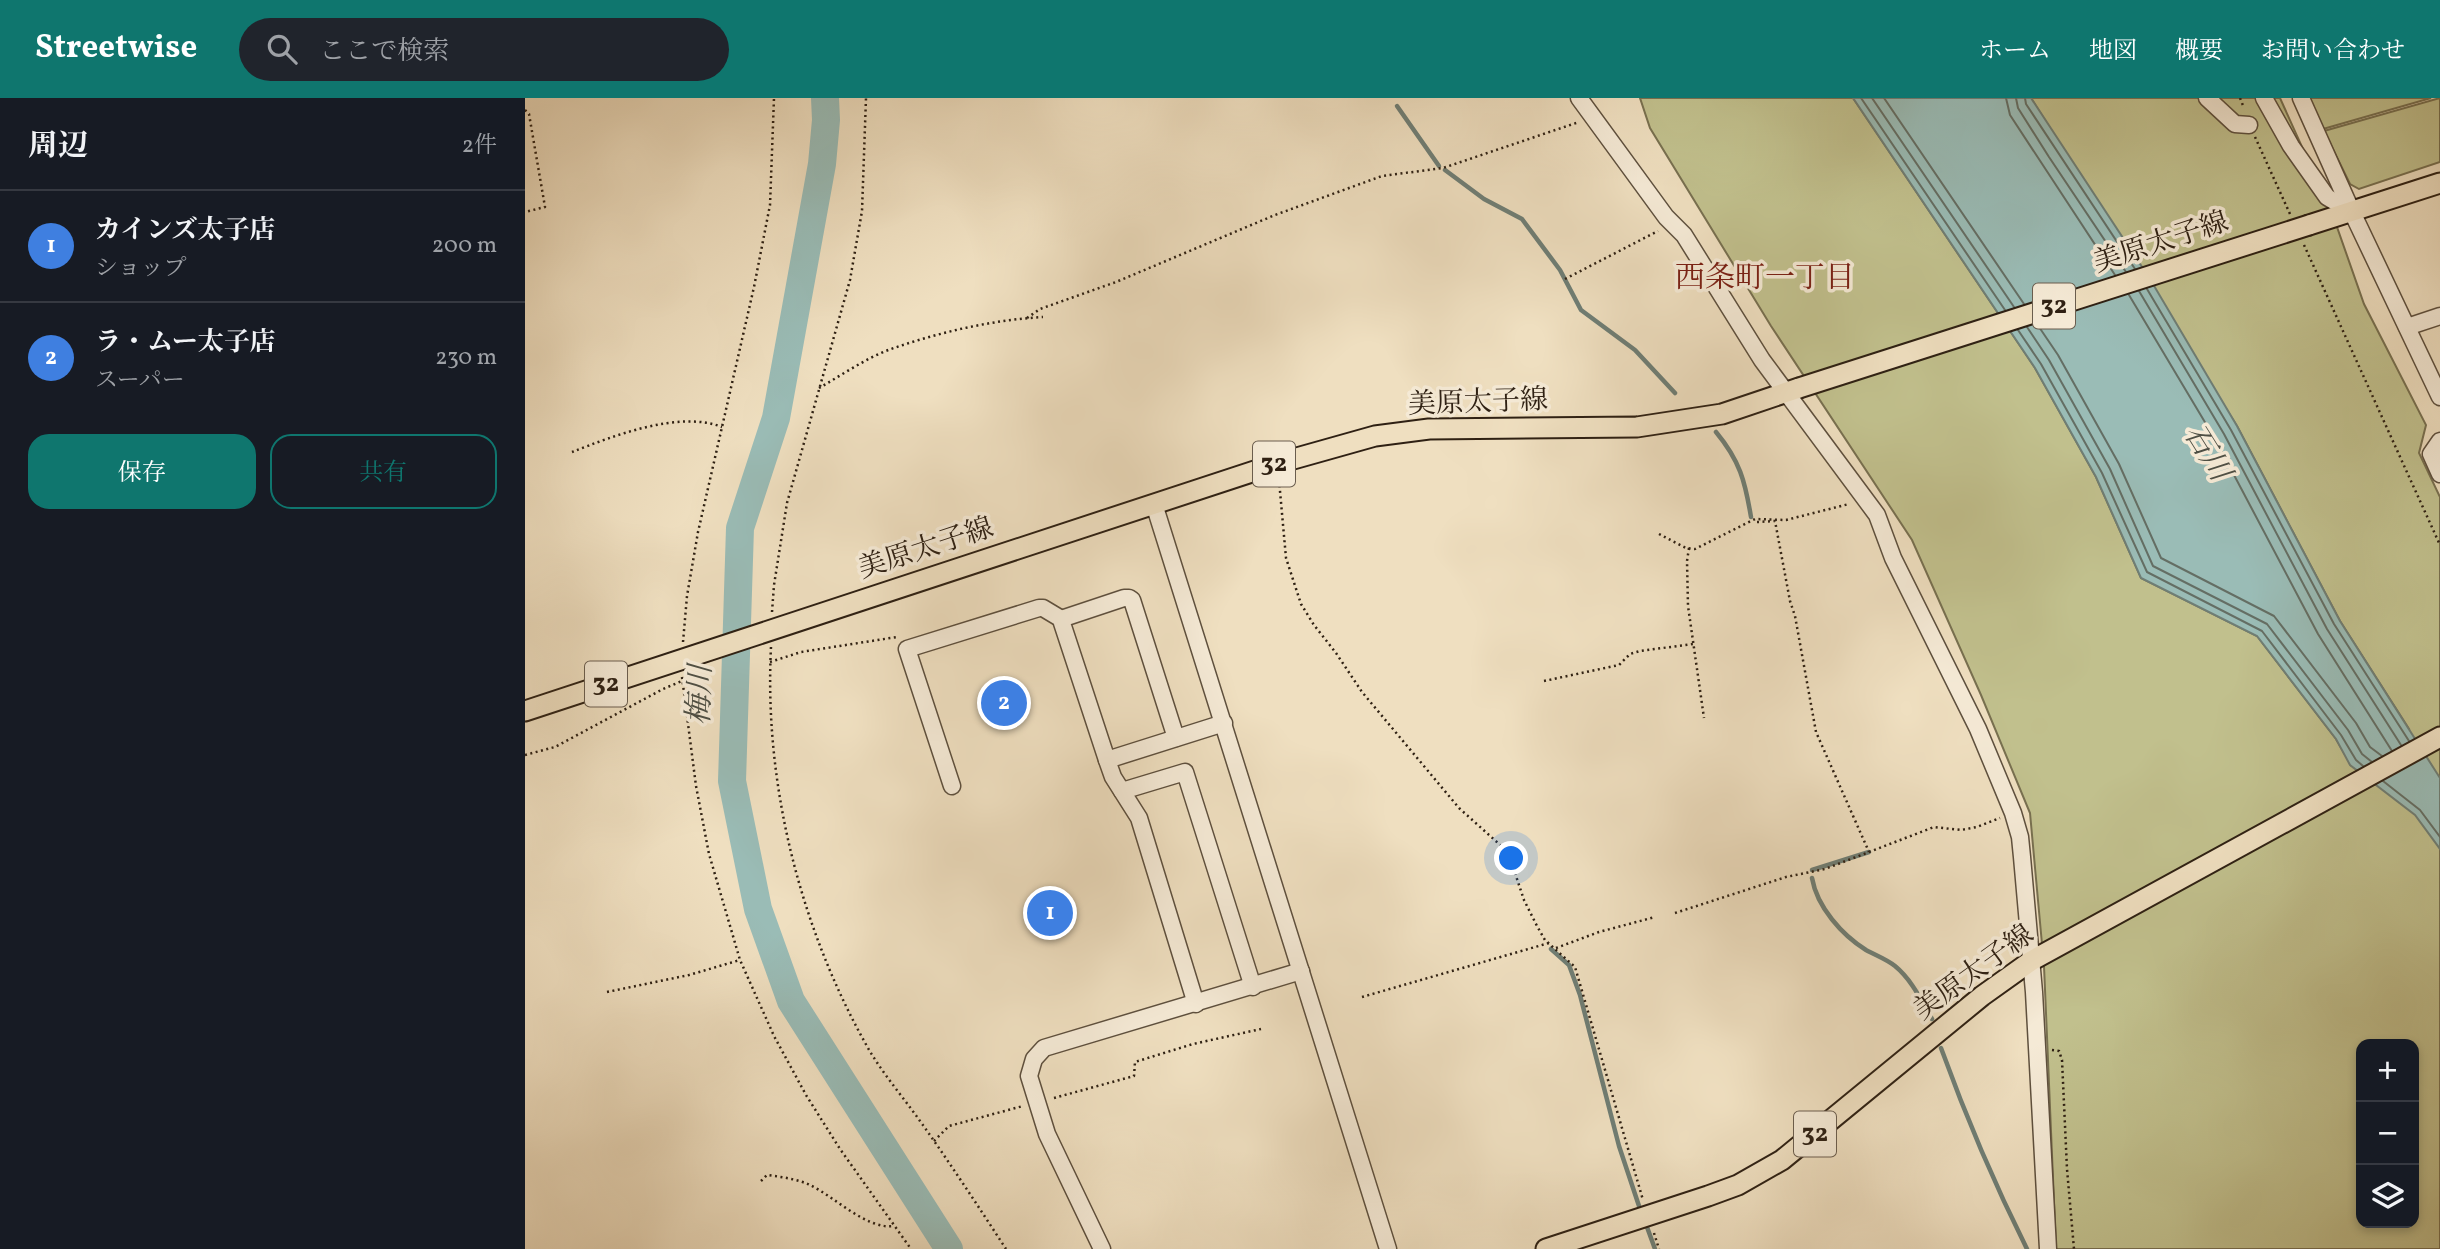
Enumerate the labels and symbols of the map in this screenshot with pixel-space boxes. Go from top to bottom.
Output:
street label: 美原太子線 [2088,203,2234,283]
district label: 西条町一丁目 [1675,258,1855,300]
road number: 32 [2033,284,2075,328]
street label: 美原太子線 [1407,381,1549,425]
water label: 石川 [2172,416,2241,492]
road number: 32 [1253,442,1295,486]
street label: 美原太子線 [853,509,999,589]
water label: 梅川 [679,661,723,726]
road number: 32 [585,662,627,706]
pin: 2 [981,677,1027,729]
your location [1494,841,1528,875]
pin: 1 [1027,887,1073,939]
street label: 美原太子線 [1906,916,2042,1030]
road number: 32 [1794,1112,1836,1156]

